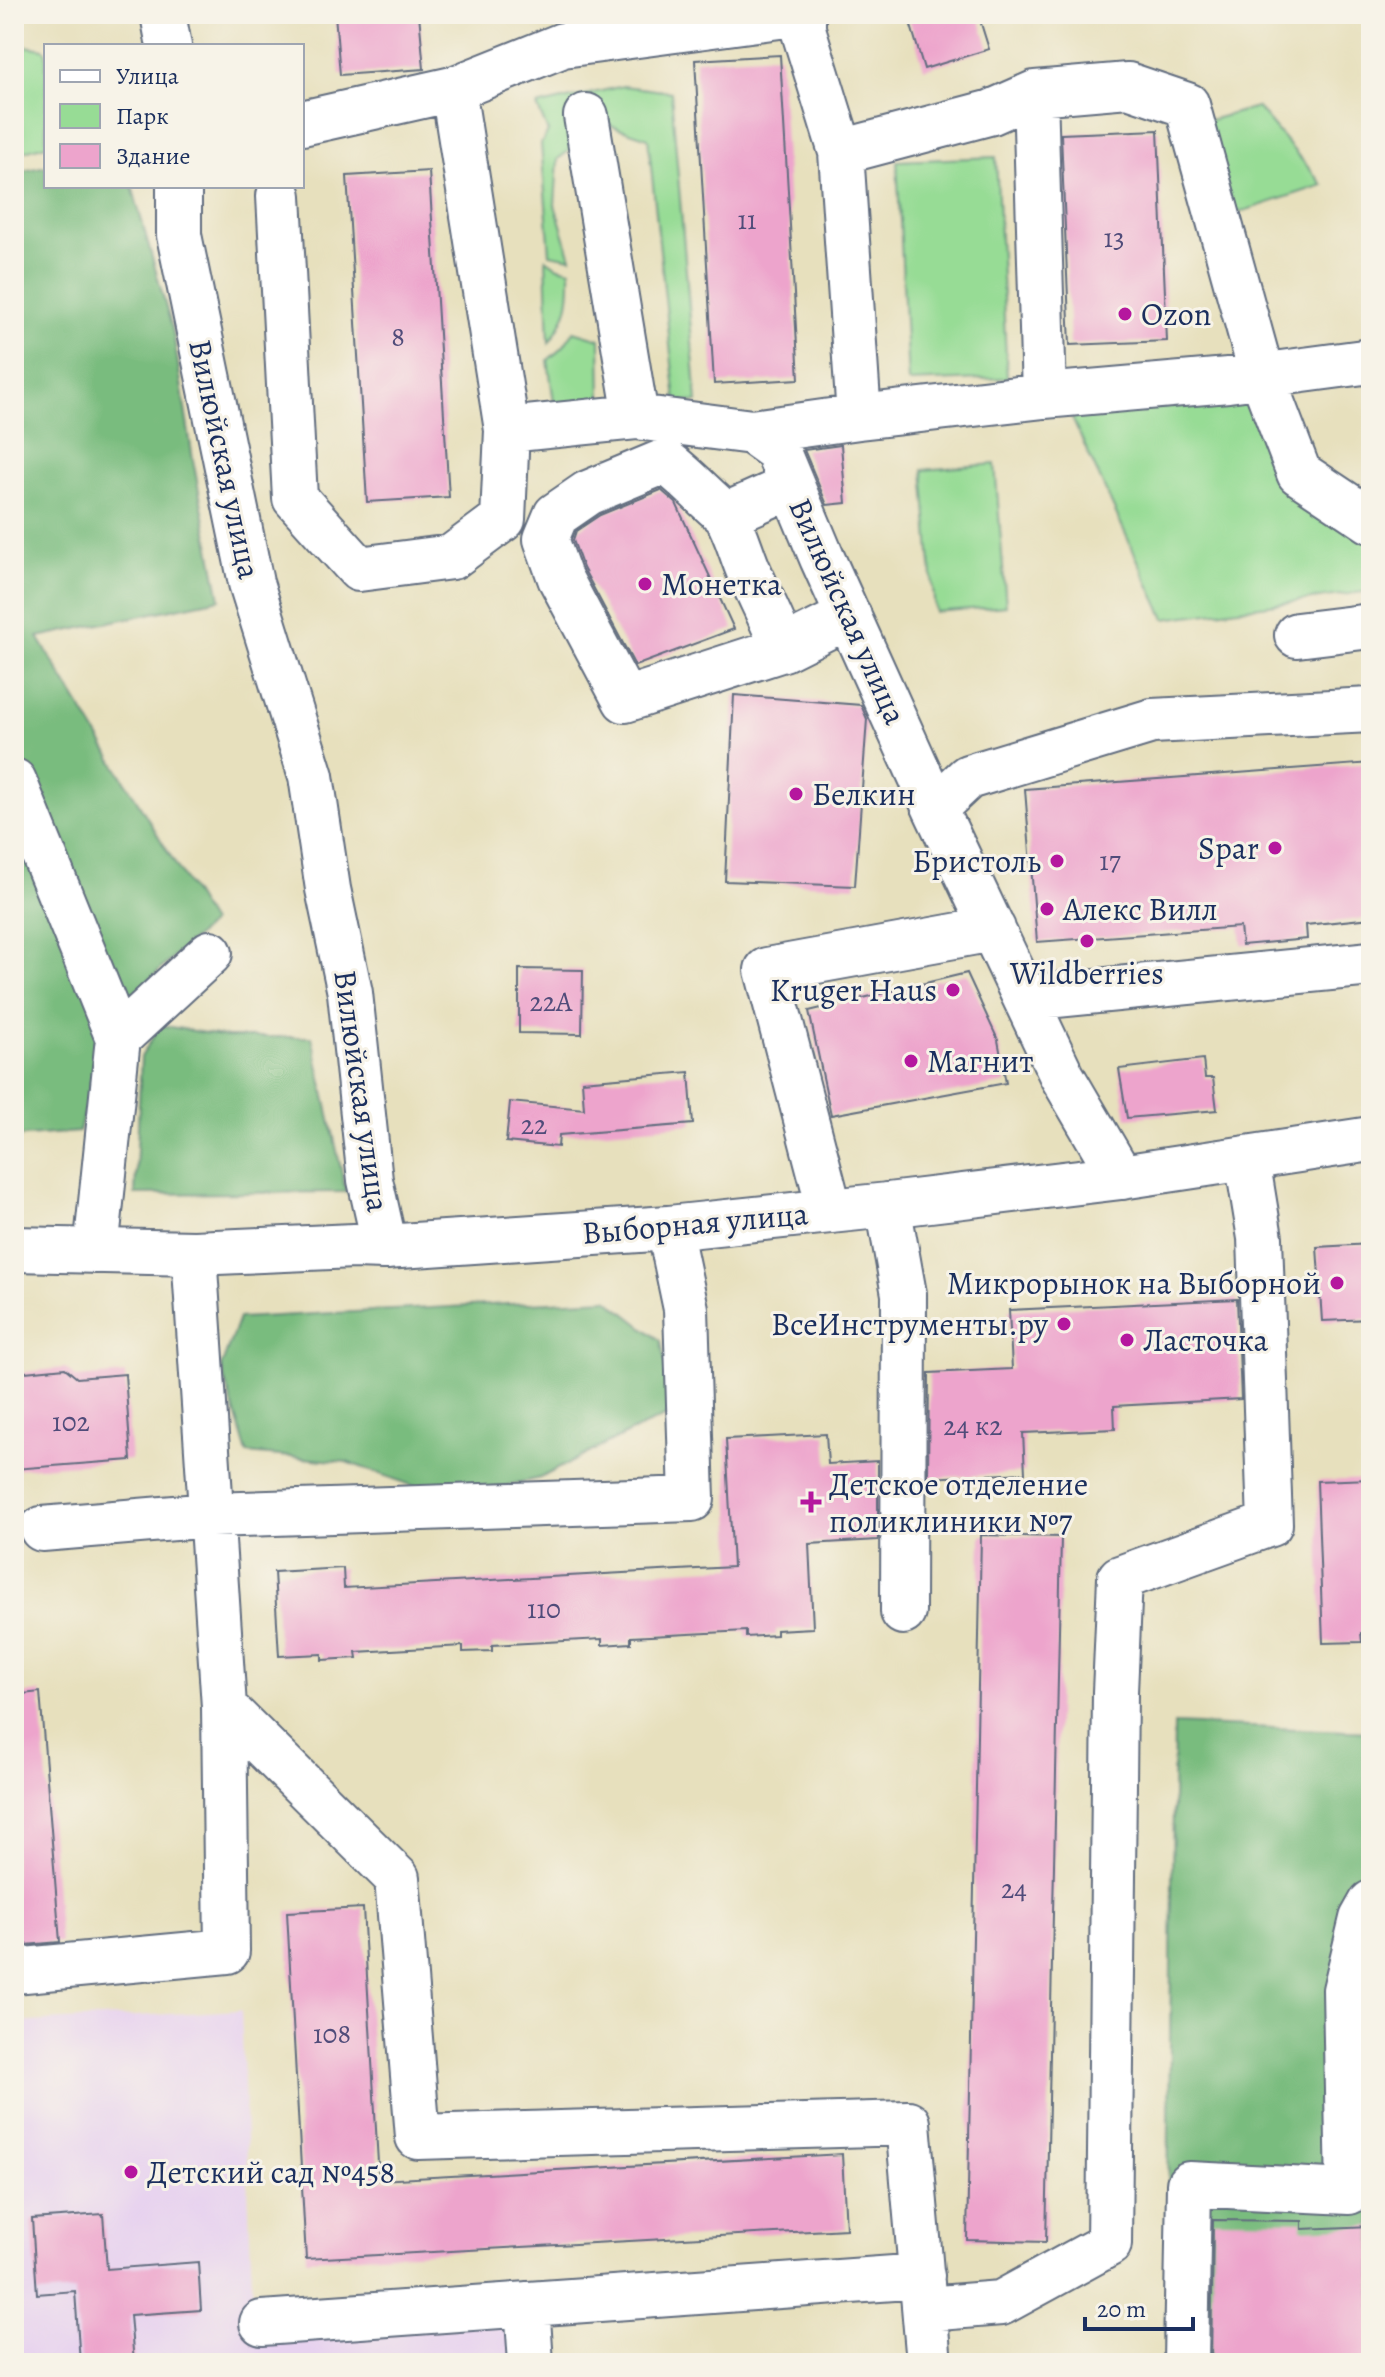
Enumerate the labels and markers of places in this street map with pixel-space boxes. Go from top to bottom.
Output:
place label: Ozon [1141,292,1211,336]
marker: Ozon [1116,305,1134,323]
place label: Монетка [661,562,782,606]
marker: Монетка [636,575,654,593]
place label: Белкин [812,772,916,816]
marker: Белкин [787,785,805,803]
place label: Spar [1198,826,1259,870]
place label: Бристоль [912,839,1041,883]
marker: Spar [1266,839,1284,857]
marker: Бристоль [1048,852,1066,870]
place label: Алекс Вилл [1062,887,1218,931]
marker: Алекс Вилл [1038,900,1056,918]
marker: Wildberries [1078,932,1096,950]
place label: Wildberries [1009,951,1164,995]
place label: Kruger Haus [770,968,937,1012]
marker: Kruger Haus [944,981,962,999]
place label: Магнит [927,1039,1033,1083]
marker: Магнит [902,1052,920,1070]
place label: Микрорынок на Выборной [947,1261,1321,1305]
marker: Микрорынок на Выборной [1328,1274,1346,1292]
place label: ВсеИнструменты.ру [771,1302,1048,1346]
marker: ВсеИнструменты.ру [1055,1315,1073,1333]
place label: Ласточка [1143,1318,1268,1362]
marker: Ласточка [1118,1331,1136,1349]
place label: Детское отделение поликлиники №7 [829,1462,1088,1543]
marker: Детское отделение поликлиники №7 [800,1491,822,1513]
place label: Детский сад №458 [147,2150,395,2194]
marker: Детский сад №458 [122,2163,140,2181]

